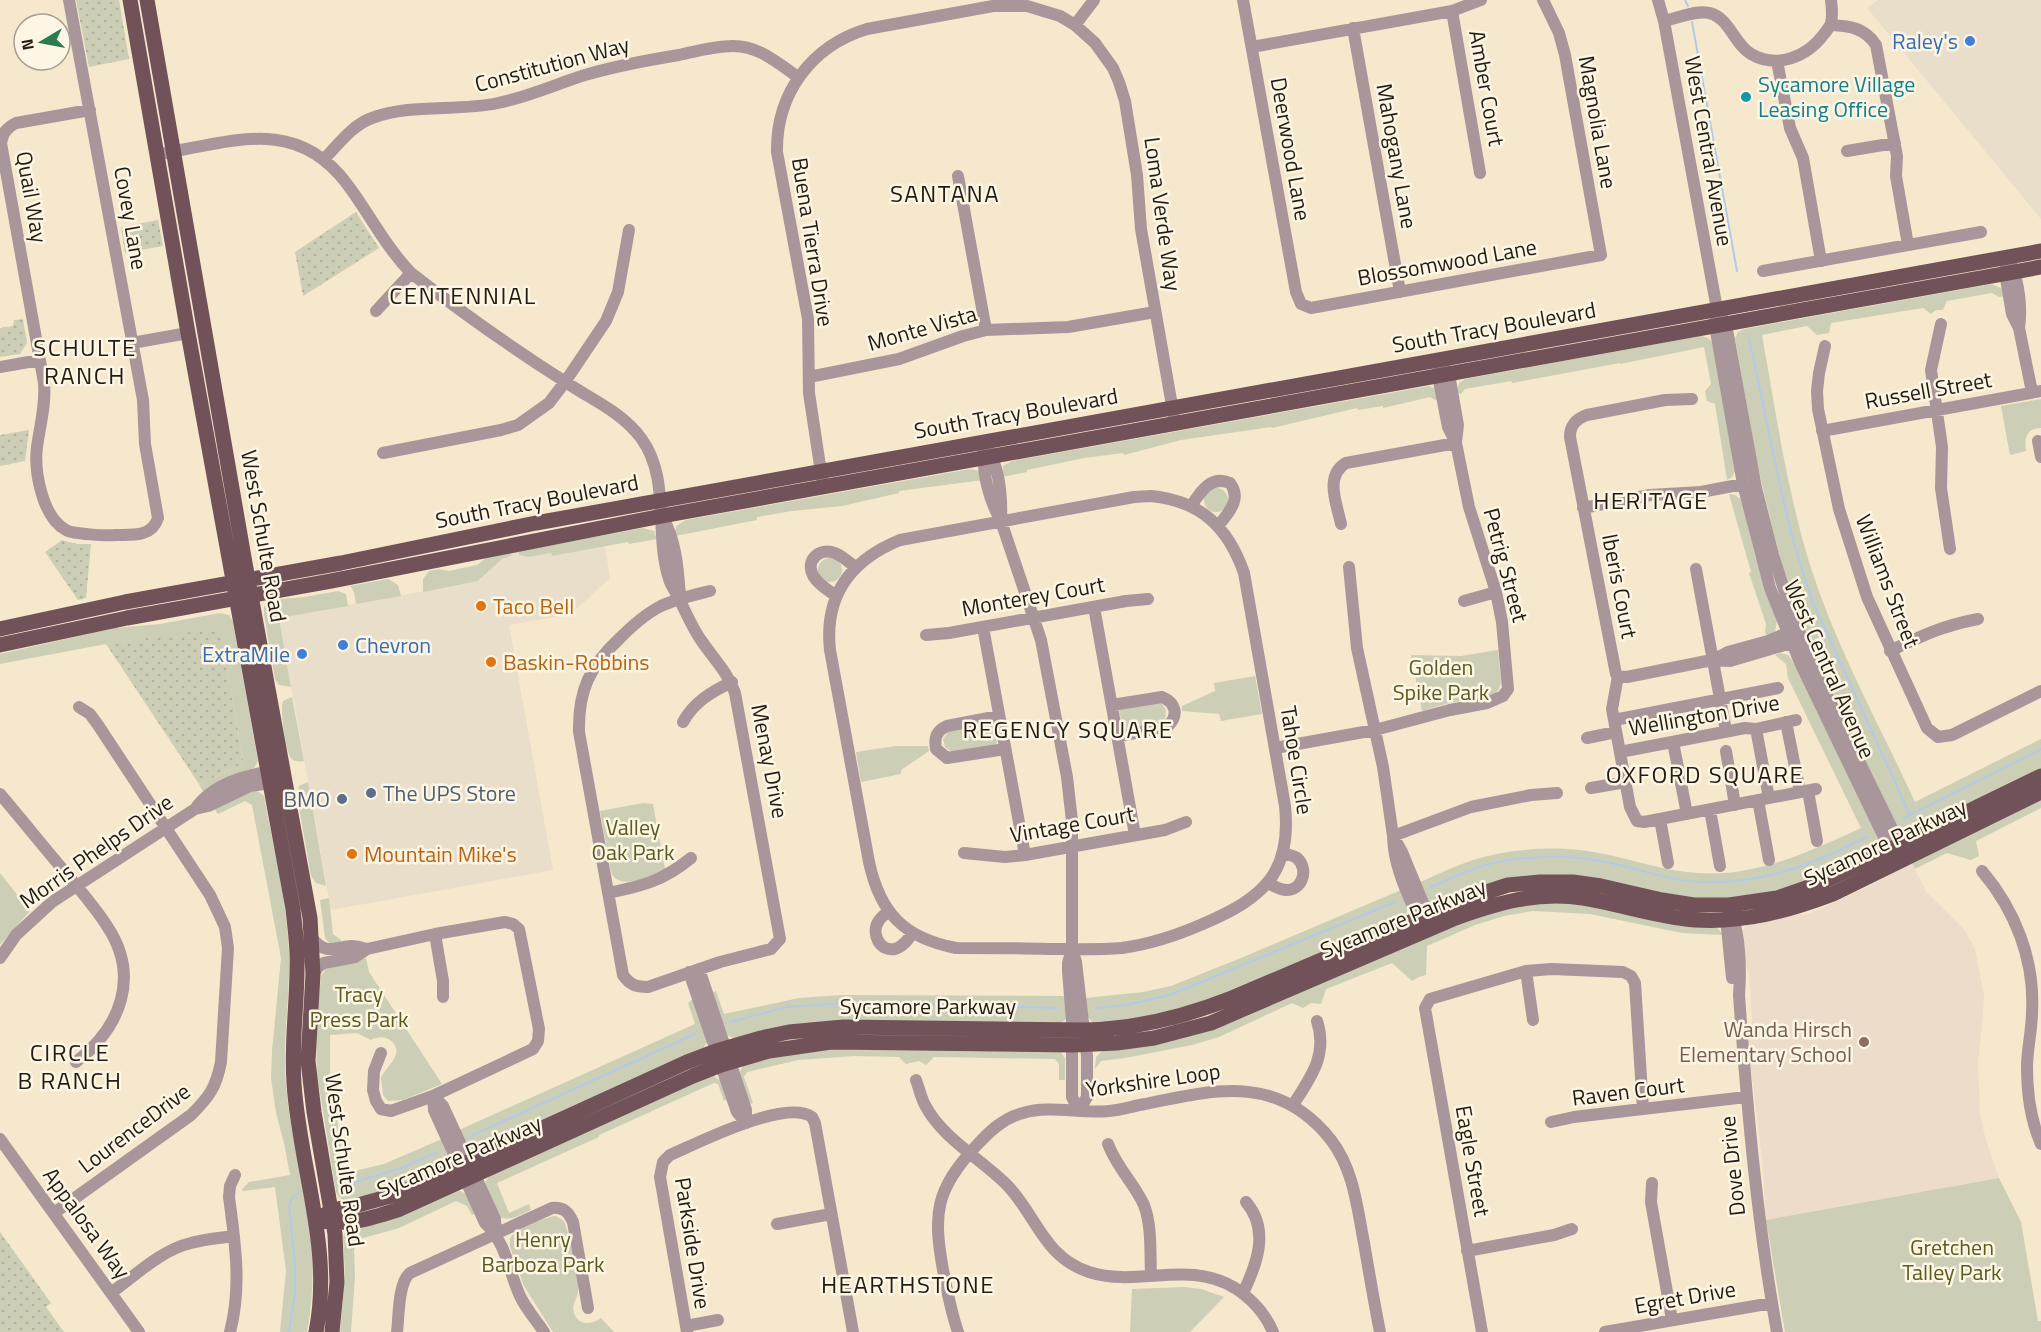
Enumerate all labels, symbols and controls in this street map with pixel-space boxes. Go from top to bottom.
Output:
north arrow [12,12,72,72]
place label: Raley's [1892,24,1958,58]
street label: Constitution Way [471,27,633,101]
street label: Amber Court [1460,27,1514,149]
marker: Raley's [1963,34,1977,48]
text: N [14,37,40,52]
street label: Magnolia Lane [1570,53,1626,191]
street label: West Central Avenue [1676,53,1742,249]
place label: Sycamore Village Leasing Office [1758,67,1915,126]
street label: Deerwood Lane [1262,75,1320,223]
street label: Mahogany Lane [1368,81,1426,231]
marker: Sycamore Village Leasing Office [1739,90,1753,104]
street label: Loma Verde Way [1135,135,1191,294]
street label: Quail Way [7,148,57,246]
street label: Buena Tierra Drive [783,155,843,329]
street label: Covey Lane [105,164,157,272]
district label: SANTANA [890,175,1000,211]
street label: Blossomwood Lane [1355,230,1539,294]
district label: CENTENNIAL [389,277,537,313]
street label: South Tracy Boulevard [1389,292,1599,362]
street label: Monte Vista [863,296,981,360]
district label: SCHULTE RANCH [33,329,137,393]
street label: Russell Street [1862,362,1994,418]
street label: South Tracy Boulevard [911,378,1121,448]
street label: West Schulte Road [232,447,296,625]
street label: South Tracy Boulevard [433,465,641,537]
district label: HERITAGE [1593,482,1709,518]
street label: Petrig Street [1474,504,1538,626]
street label: Williams Street [1847,509,1929,653]
street label: Iberis Court [1593,531,1647,642]
street label: Monterey Court [959,567,1107,625]
street label: West Central Avenue [1775,574,1885,764]
place label: Taco Bell [493,589,574,623]
marker: Taco Bell [474,599,488,613]
place label: Chevron [355,628,431,662]
place label: ExtraMile [202,637,290,671]
marker: Chevron [336,638,350,652]
place label: Baskin-Robbins [503,645,650,679]
marker: ExtraMile [295,647,309,661]
park label: Golden Spike Park [1393,650,1490,709]
marker: Baskin-Robbins [484,655,498,669]
street label: Wellington Drive [1626,685,1782,745]
street label: Menay Drive [742,701,798,821]
street label: Tahoe Circle [1272,703,1322,817]
district label: REGENCY SQUARE [963,711,1173,747]
district label: OXFORD SQUARE [1606,756,1804,792]
place label: The UPS Store [383,776,516,810]
place label: BMO [283,782,330,816]
street label: Morris Phelps Drive [12,785,180,917]
marker: The UPS Store [364,786,378,800]
street label: Sycamore Parkway [1798,789,1972,895]
marker: BMO [335,792,349,806]
street label: Vintage Court [1007,796,1137,852]
park label: Valley Oak Park [591,810,675,869]
place label: Mountain Mike's [364,837,517,871]
marker: Mountain Mike's [345,847,359,861]
street label: Sycamore Parkway [1315,869,1491,967]
park label: Tracy Press Park [310,977,409,1036]
street label: Sycamore Parkway [840,989,1017,1023]
place label: Wanda Hirsch Elementary School [1679,1012,1852,1071]
district label: CIRCLE B RANCH [18,1034,122,1098]
marker: Wanda Hirsch Elementary School [1857,1035,1871,1049]
street label: Yorkshire Loop [1084,1054,1222,1106]
street label: Raven Court [1570,1067,1686,1115]
street label: West Schulte Road [316,1071,374,1249]
street label: LourenceDrive [71,1074,197,1182]
street label: Eagle Street [1447,1103,1500,1219]
street label: Sycamore Parkway [371,1106,547,1206]
street label: Dove Drive [1710,1114,1754,1218]
street label: Appalosa Way [35,1160,139,1286]
street label: Parkside Drive [666,1175,720,1311]
park label: Henry Barboza Park [481,1222,605,1281]
park label: Gretchen Talley Park [1902,1230,2002,1289]
district label: HEARTHSTONE [821,1266,995,1302]
street label: Egret Drive [1632,1271,1738,1323]

